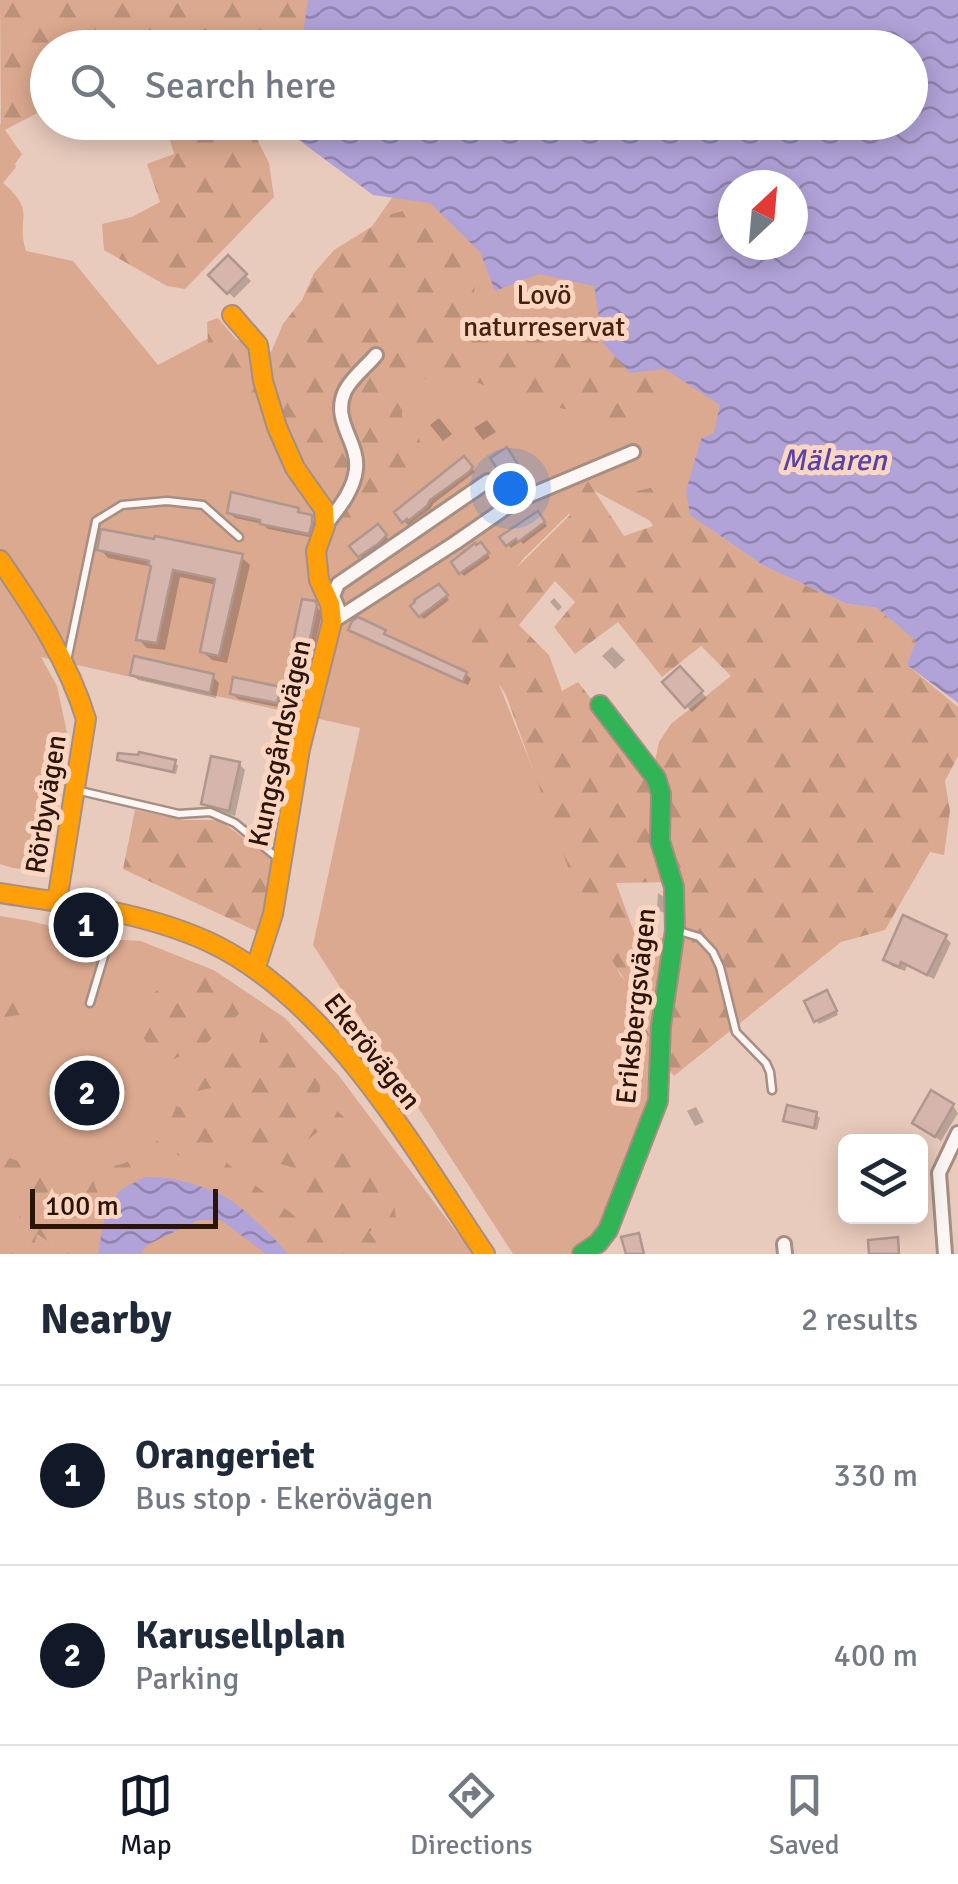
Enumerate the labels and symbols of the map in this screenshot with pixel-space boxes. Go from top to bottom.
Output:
north arrow [718,170,808,260]
park label: Lovö naturreservat [463,278,625,344]
water label: Mälaren [781,442,888,479]
your location [485,463,536,514]
street label: Kungsgårdsvägen [241,637,319,850]
street label: Rörbyvägen [18,732,74,876]
pin: 1 [54,888,118,962]
street label: Eriksbergsvägen [609,906,663,1106]
street label: Ekerövägen [316,987,428,1117]
pin: 2 [54,1056,120,1130]
scale bar [30,1184,218,1228]

